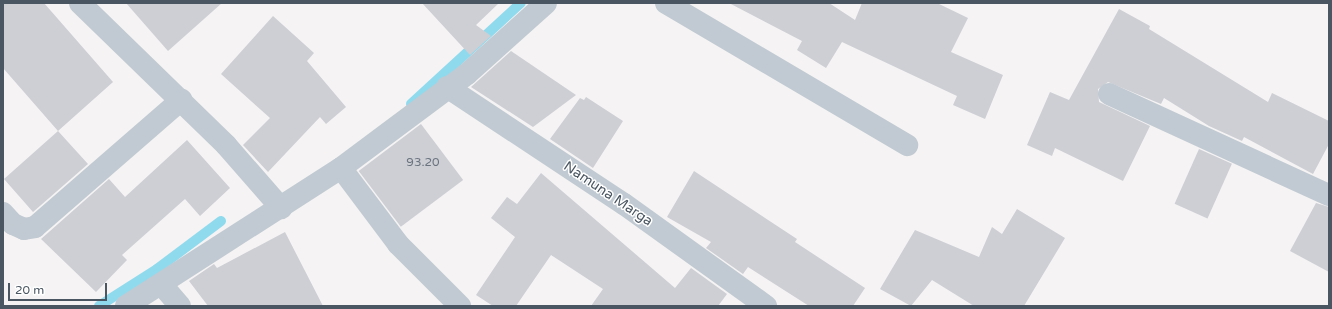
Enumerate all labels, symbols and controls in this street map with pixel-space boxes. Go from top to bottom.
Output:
house number: 93.20 [406,156,440,170]
street label: Namuna Marga [560,158,656,230]
scale bar [10,275,109,301]
text: 20 m [15,283,44,297]

